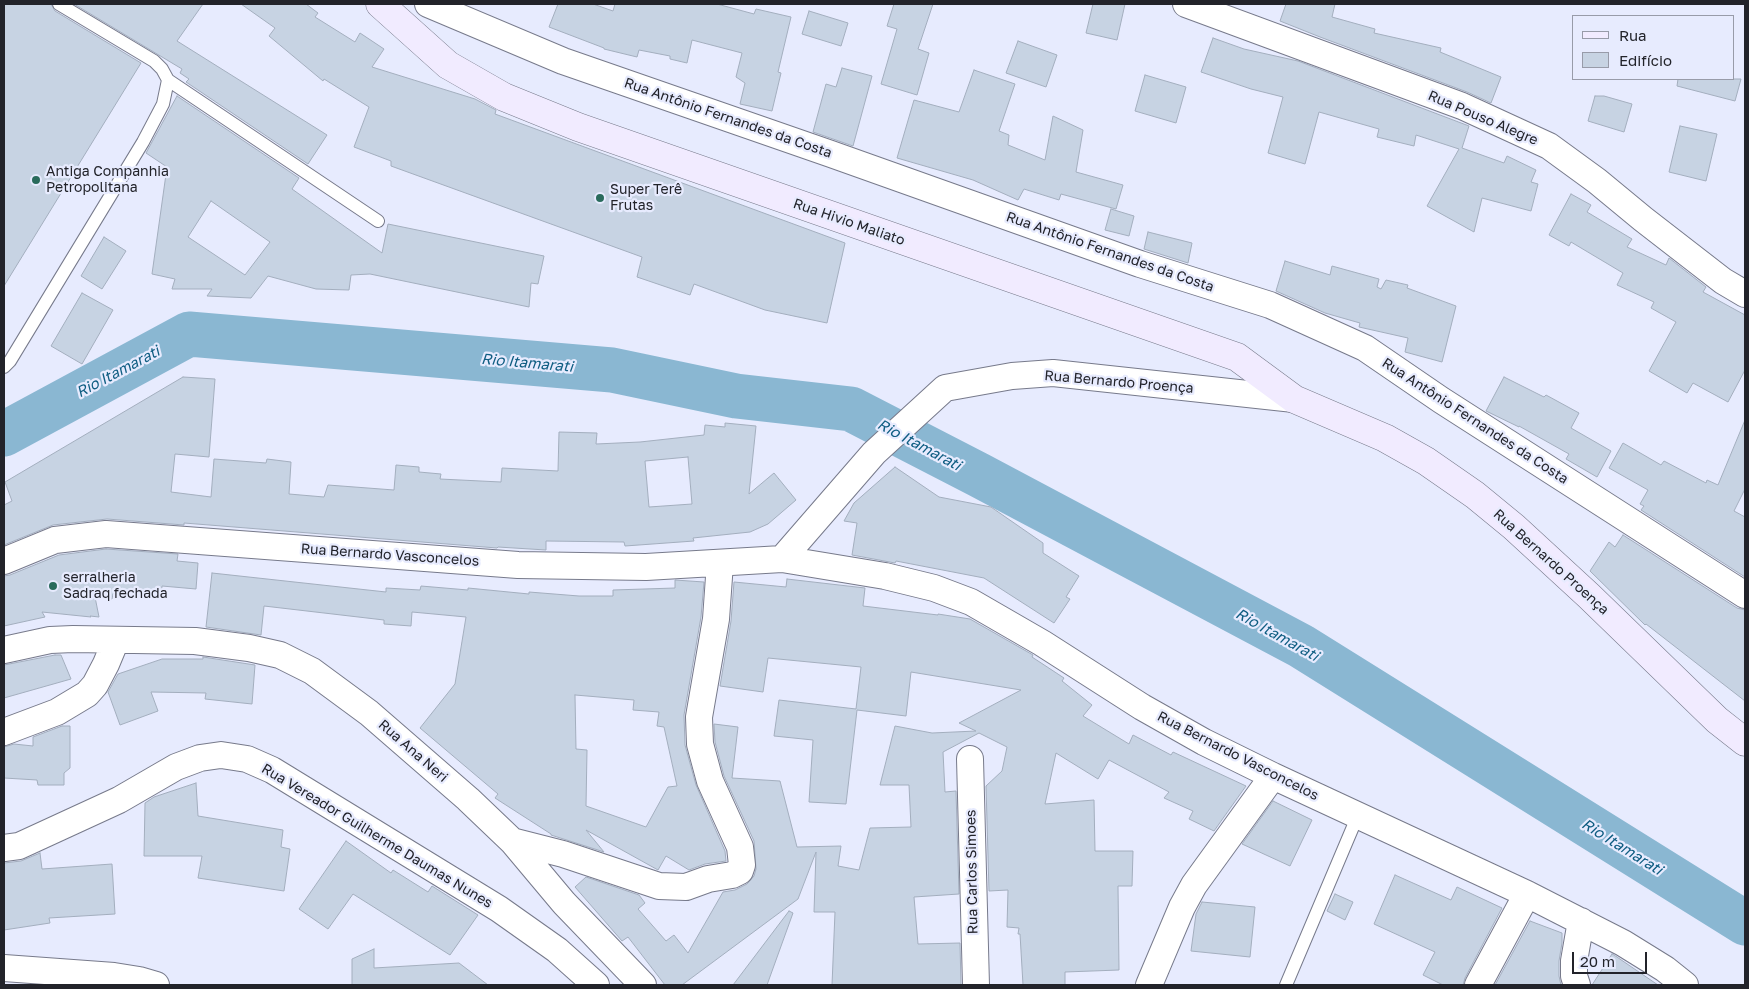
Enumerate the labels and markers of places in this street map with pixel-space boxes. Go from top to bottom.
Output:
place label: Antiga Companhia Petropolitana [46,164,169,196]
marker: Antiga Companhia Petropolitana [30,174,42,186]
place label: Super Terê Frutas [610,182,682,214]
marker: Super Terê Frutas [594,192,606,204]
place label: serralheria Sadraq fechada [63,570,168,602]
marker: serralheria Sadraq fechada [47,580,59,592]

